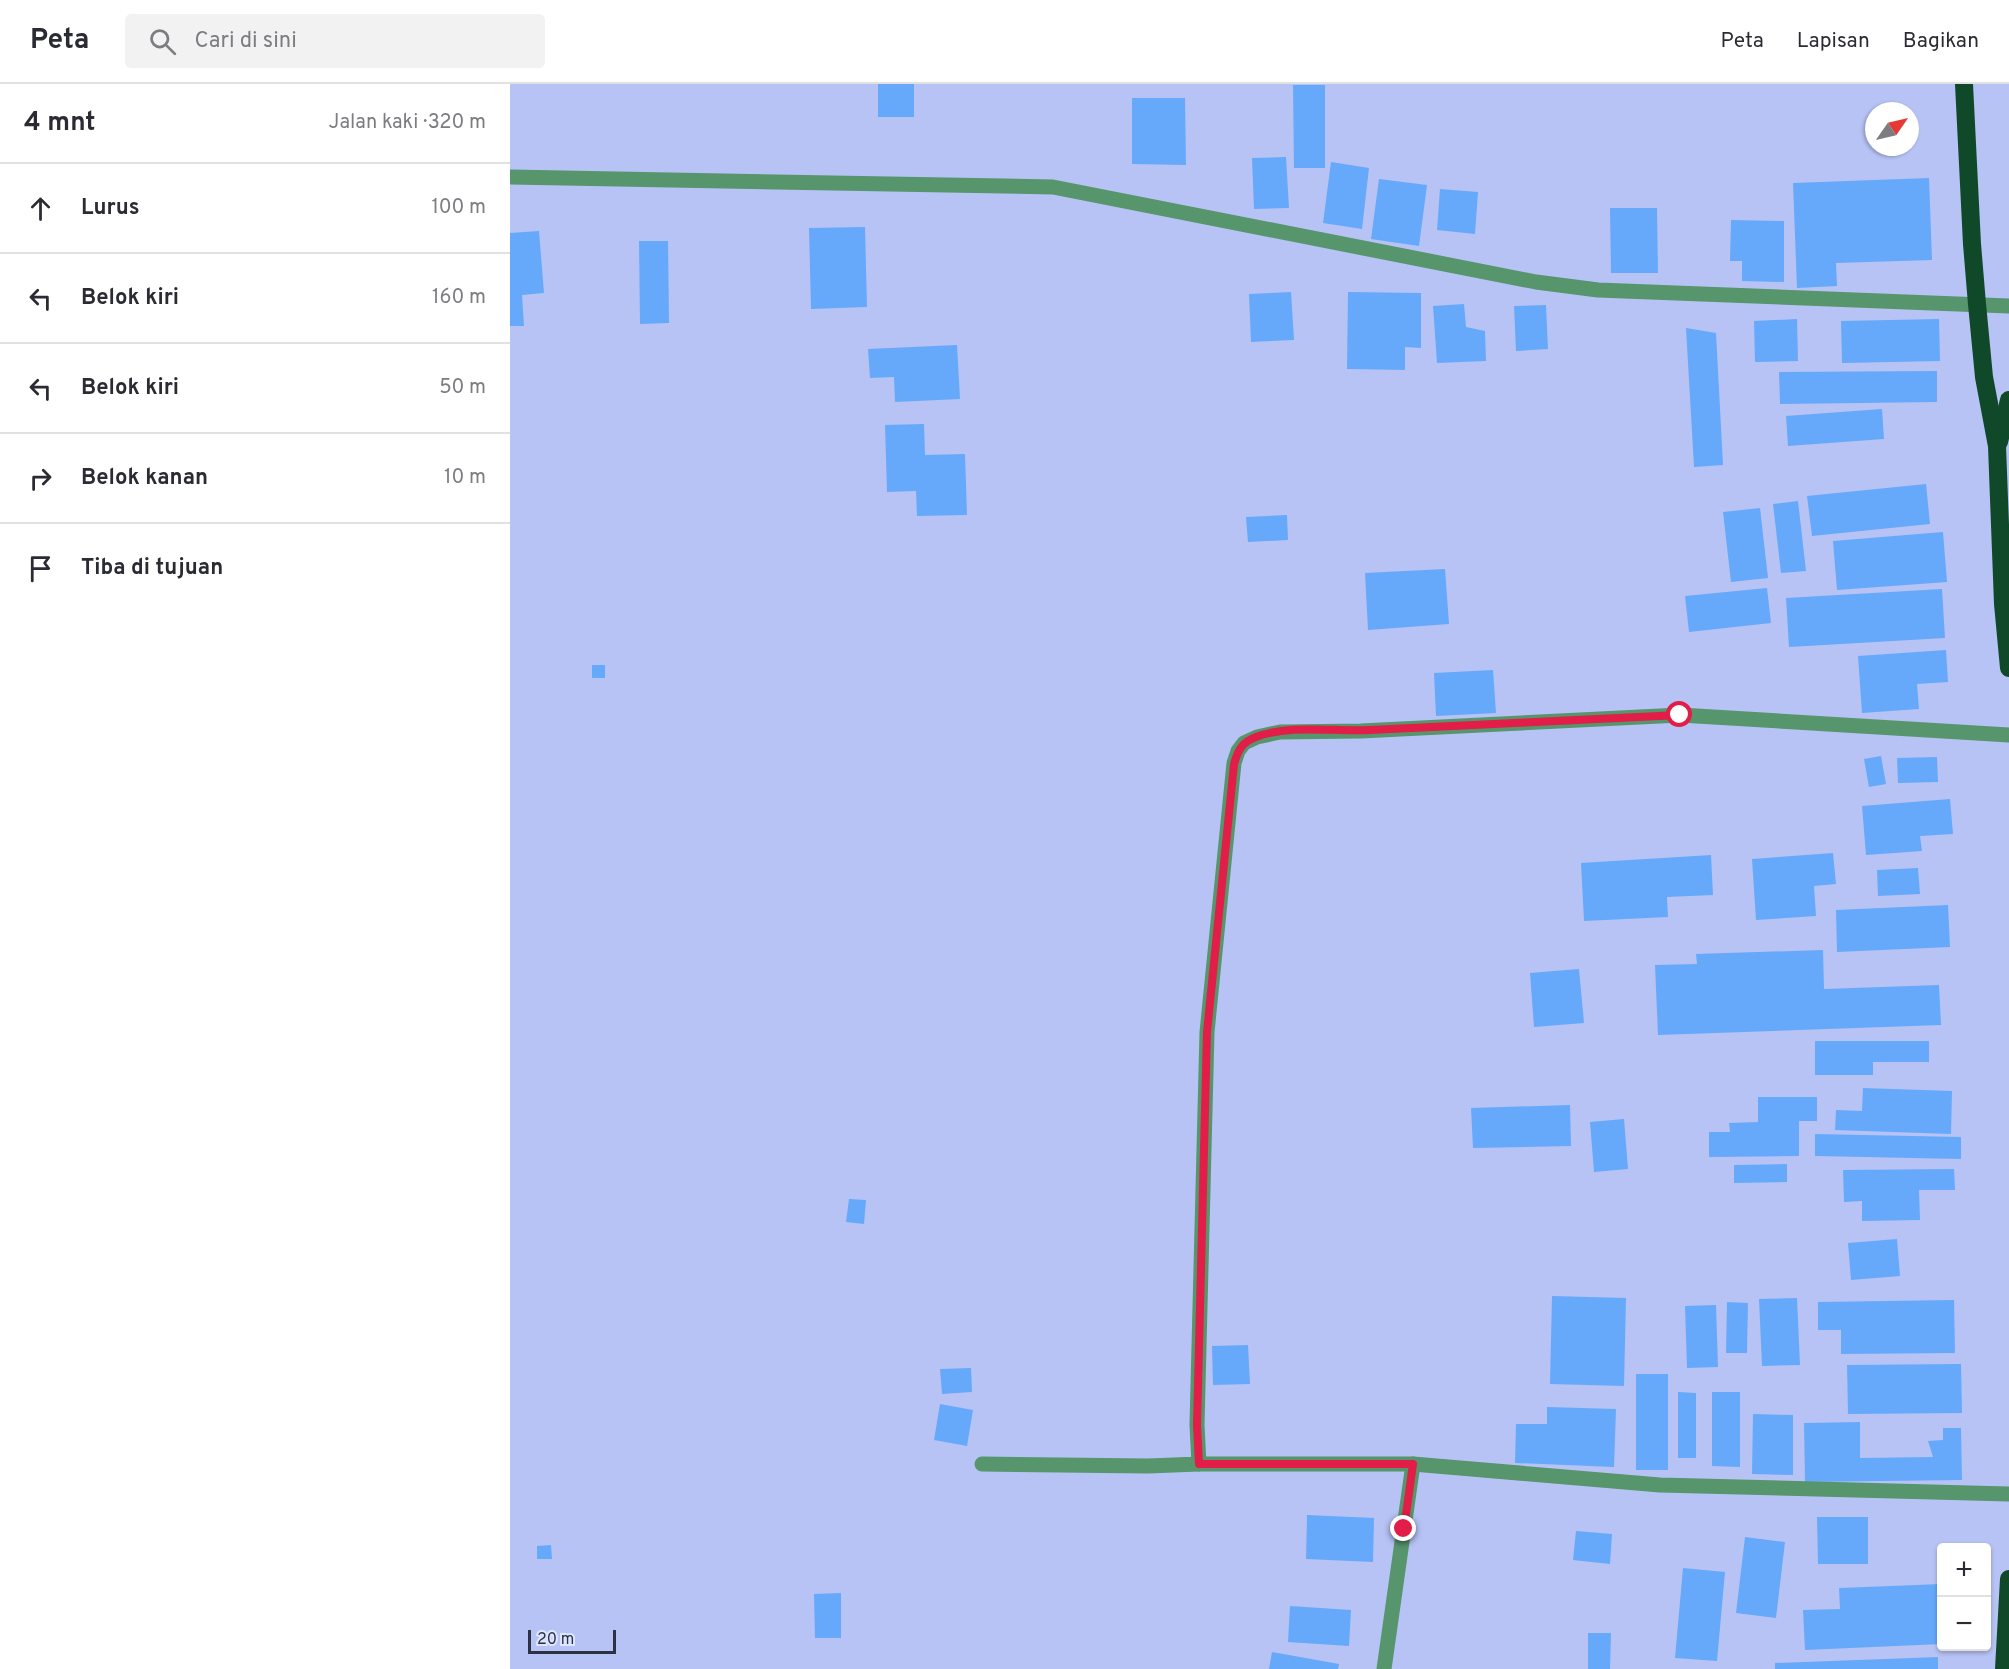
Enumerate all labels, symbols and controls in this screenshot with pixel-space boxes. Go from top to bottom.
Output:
search box [125,14,545,68]
text: Peta [30,23,89,59]
icon: search [146,25,179,58]
text: Cari di sini [194,28,297,55]
text: Peta [1721,28,1764,55]
text: Lapisan [1797,28,1870,55]
text: Bagikan [1903,28,1979,55]
north arrow [1865,102,1919,156]
text: 4 mnt [24,107,95,140]
text: Jalan kaki · 320 m [328,110,486,136]
icon: ahead [24,192,57,225]
text: Lurus [81,195,140,222]
text: 100 m [431,195,486,221]
icon: left [24,282,57,315]
text: Belok kiri [81,285,179,312]
text: 160 m [432,285,486,311]
icon: left [24,372,57,405]
text: Belok kiri [81,375,179,402]
text: 50 m [439,375,486,401]
icon: right [24,462,57,495]
text: Belok kanan [81,465,208,492]
text: 10 m [444,465,486,491]
icon: arrive [24,552,57,585]
text: Tiba di tujuan [81,555,223,582]
route start [1666,701,1692,727]
route end [1390,1515,1416,1541]
map controls [1937,1543,1991,1651]
button: + [1937,1543,1991,1597]
button: − [1937,1597,1991,1651]
scale bar [528,1627,616,1654]
text: 20 m [537,1630,574,1650]

